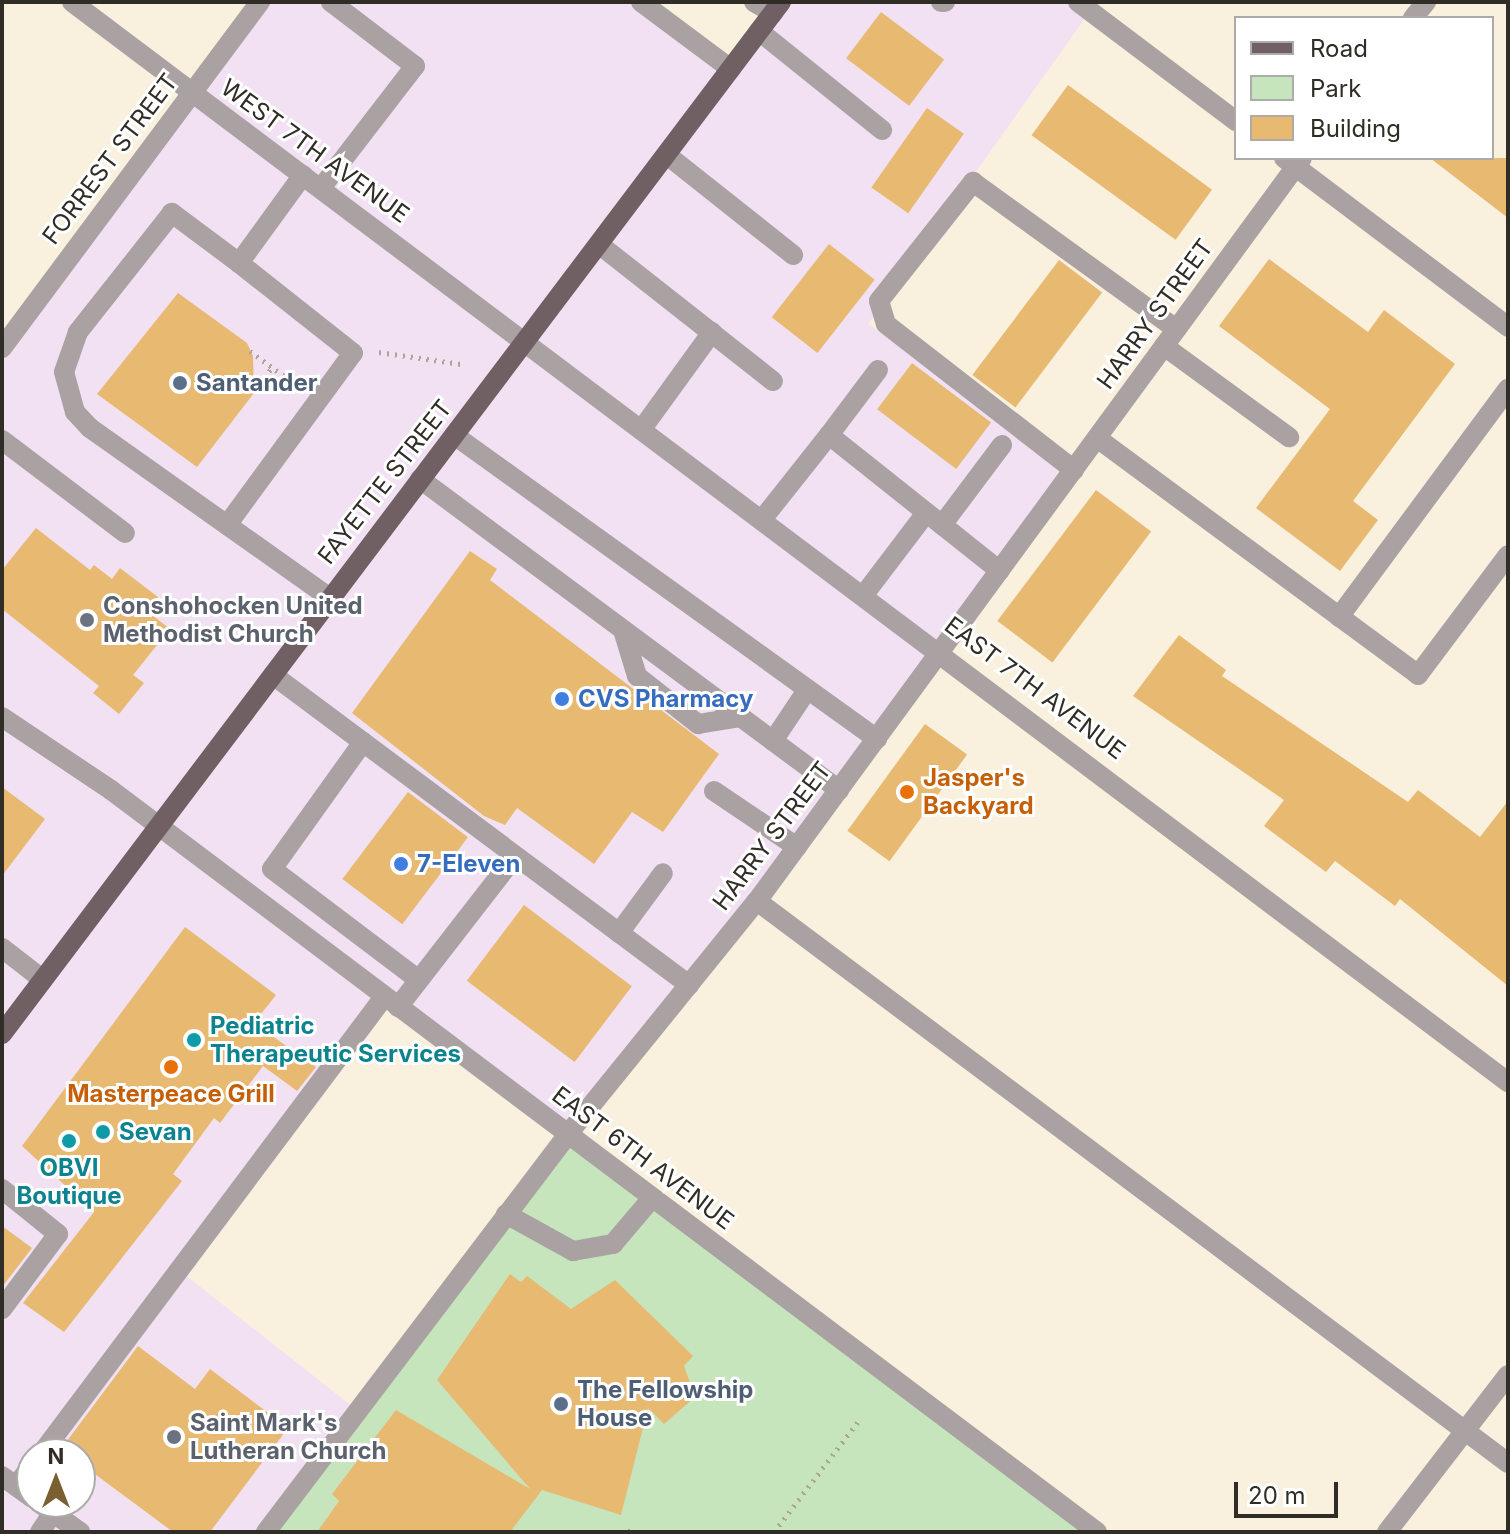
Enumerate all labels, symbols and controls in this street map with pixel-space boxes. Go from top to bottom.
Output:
legend [1234,16,1494,160]
text: Road [1310,34,1368,63]
street label: FORREST STREET [36,68,184,250]
street label: WEST 7TH AVENUE [215,73,415,229]
text: Park [1310,74,1361,103]
text: Building [1310,114,1401,143]
street label: HARRY STREET [1091,233,1219,395]
place label: Santander [196,369,318,397]
marker: Santander [171,374,189,392]
street label: FAYETTE STREET [312,394,458,570]
place label: Conshohocken United Methodist Church [103,592,363,648]
marker: Conshohocken United Methodist Church [78,611,96,629]
street label: EAST 7TH AVENUE [939,611,1131,765]
place label: CVS Pharmacy [578,685,753,713]
marker: CVS Pharmacy [553,690,571,708]
street label: HARRY STREET [707,756,837,916]
place label: Jasper's Backyard [923,764,1034,820]
marker: Jasper's Backyard [898,783,916,801]
place label: 7-Eleven [417,850,520,878]
marker: 7-Eleven [392,855,410,873]
place label: Pediatric Therapeutic Services [210,1012,461,1068]
marker: Pediatric Therapeutic Services [185,1031,203,1049]
marker: Masterpeace Grill [162,1058,180,1076]
place label: Masterpeace Grill [67,1080,275,1108]
street label: EAST 6TH AVENUE [547,1080,739,1236]
place label: Sevan [119,1118,192,1146]
marker: Sevan [94,1123,112,1141]
marker: OBVI Boutique [60,1132,78,1150]
place label: OBVI Boutique [16,1154,122,1210]
place label: The Fellowship House [577,1376,753,1432]
marker: The Fellowship House [552,1395,570,1413]
place label: Saint Mark's Lutheran Church [190,1409,386,1465]
marker: Saint Mark's Lutheran Church [165,1428,183,1446]
north arrow [16,1438,96,1518]
text: N [48,1443,64,1469]
scale bar [1238,1466,1342,1516]
text: 20 m [1248,1481,1306,1510]

